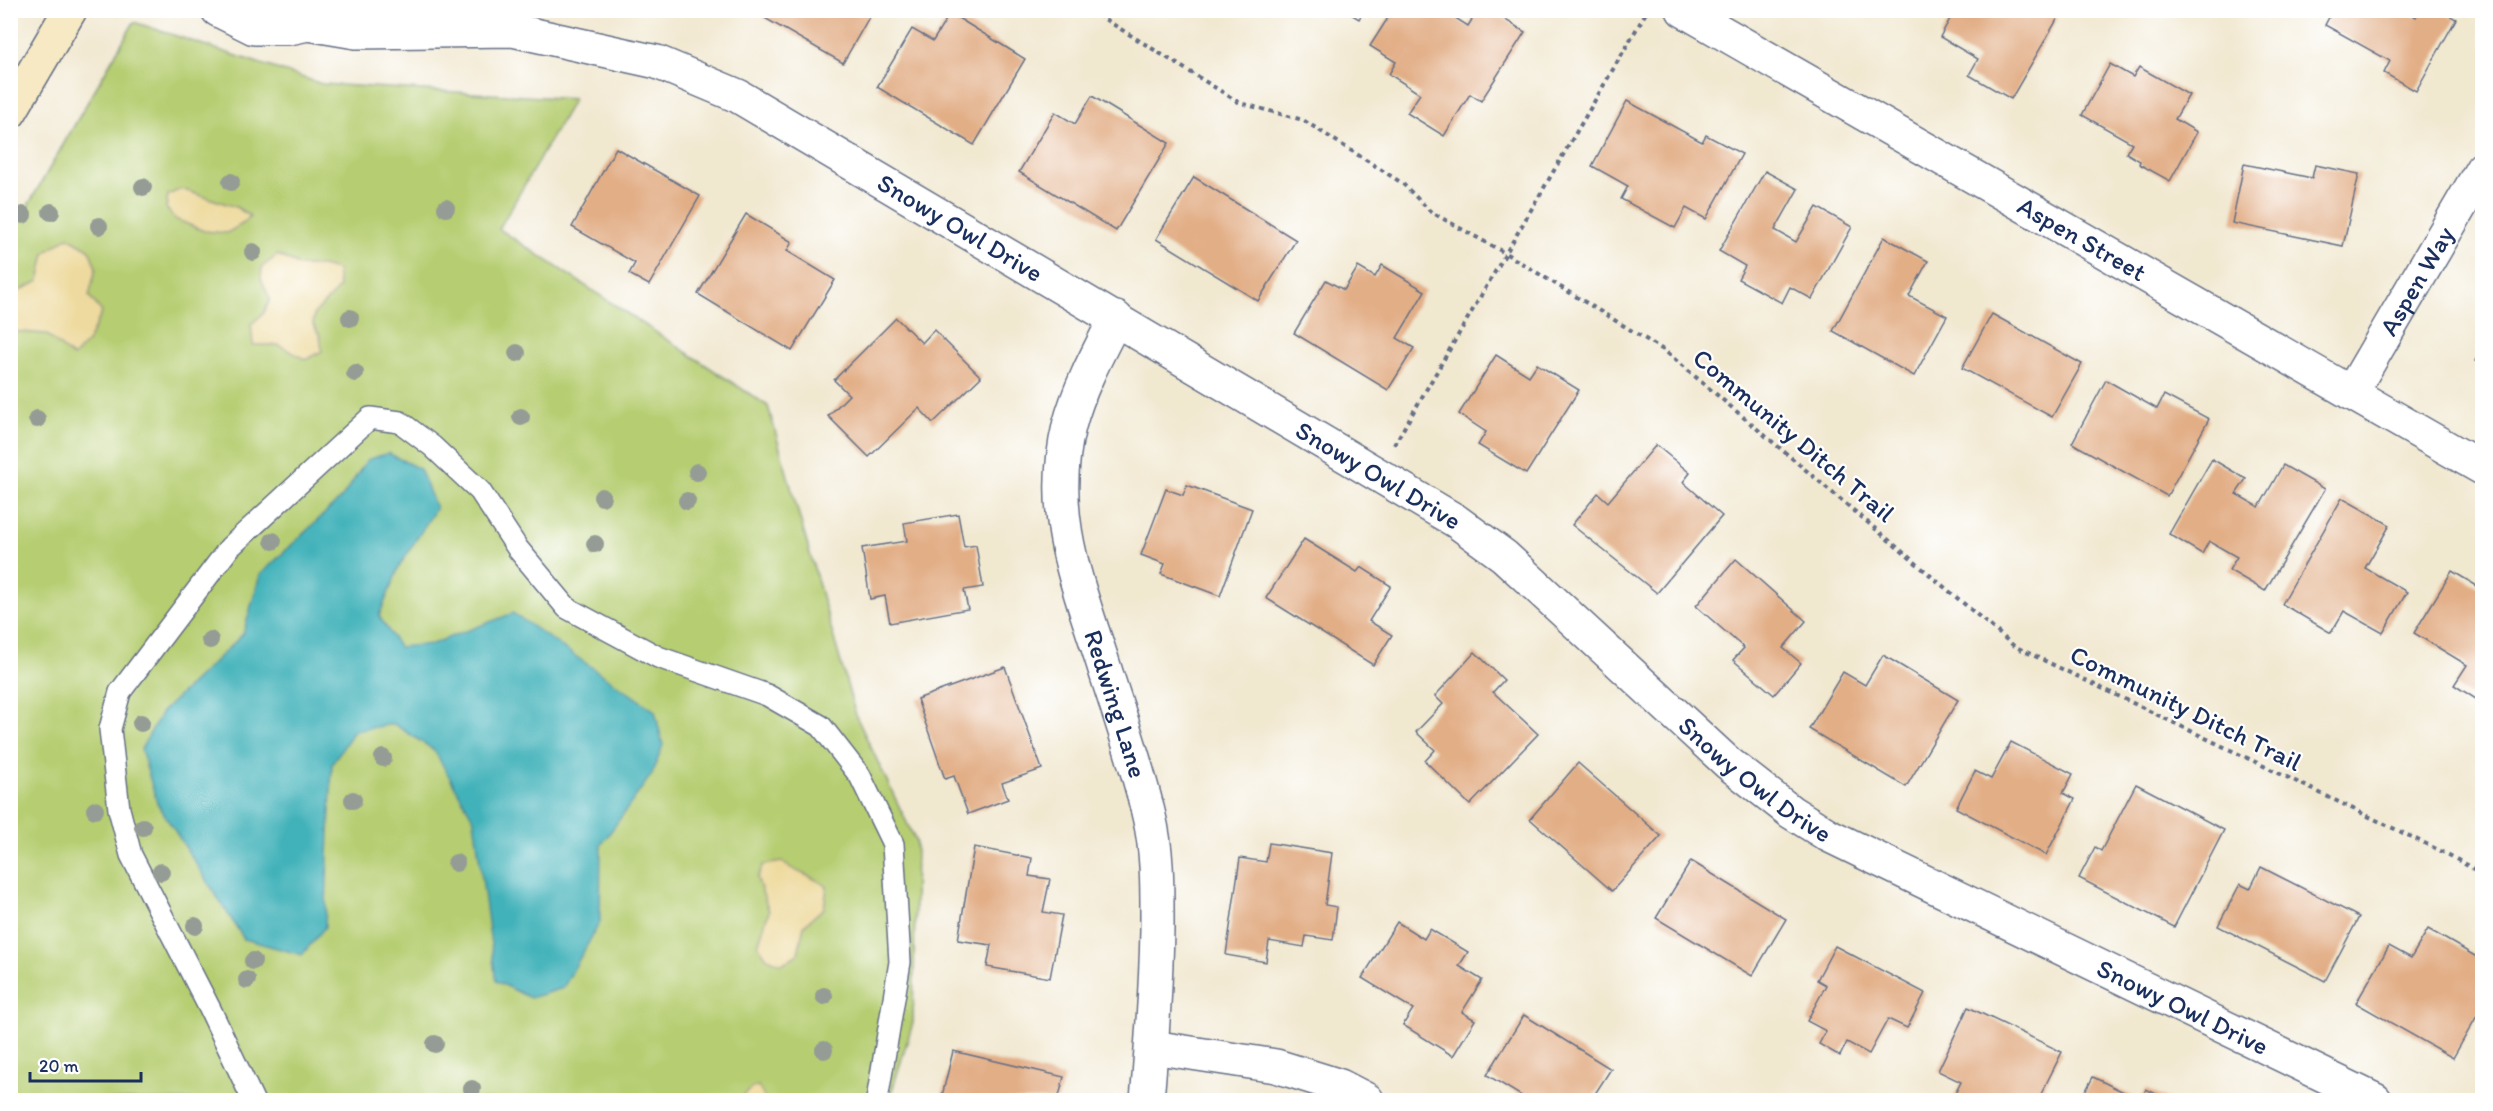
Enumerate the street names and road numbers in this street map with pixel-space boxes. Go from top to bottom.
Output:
street label: Snowy Owl Drive [872,166,1049,289]
street label: Aspen Street [2012,189,2152,288]
street label: Aspen Way [2372,220,2461,341]
street label: Community Ditch Trail [1687,341,1901,529]
street label: Snowy Owl Drive [1290,414,1467,536]
street label: Redwing Lane [1077,626,1154,782]
street label: Community Ditch Trail [2065,638,2307,778]
street label: Snowy Owl Drive [1672,709,1838,849]
street label: Snowy Owl Drive [2092,952,2274,1062]

